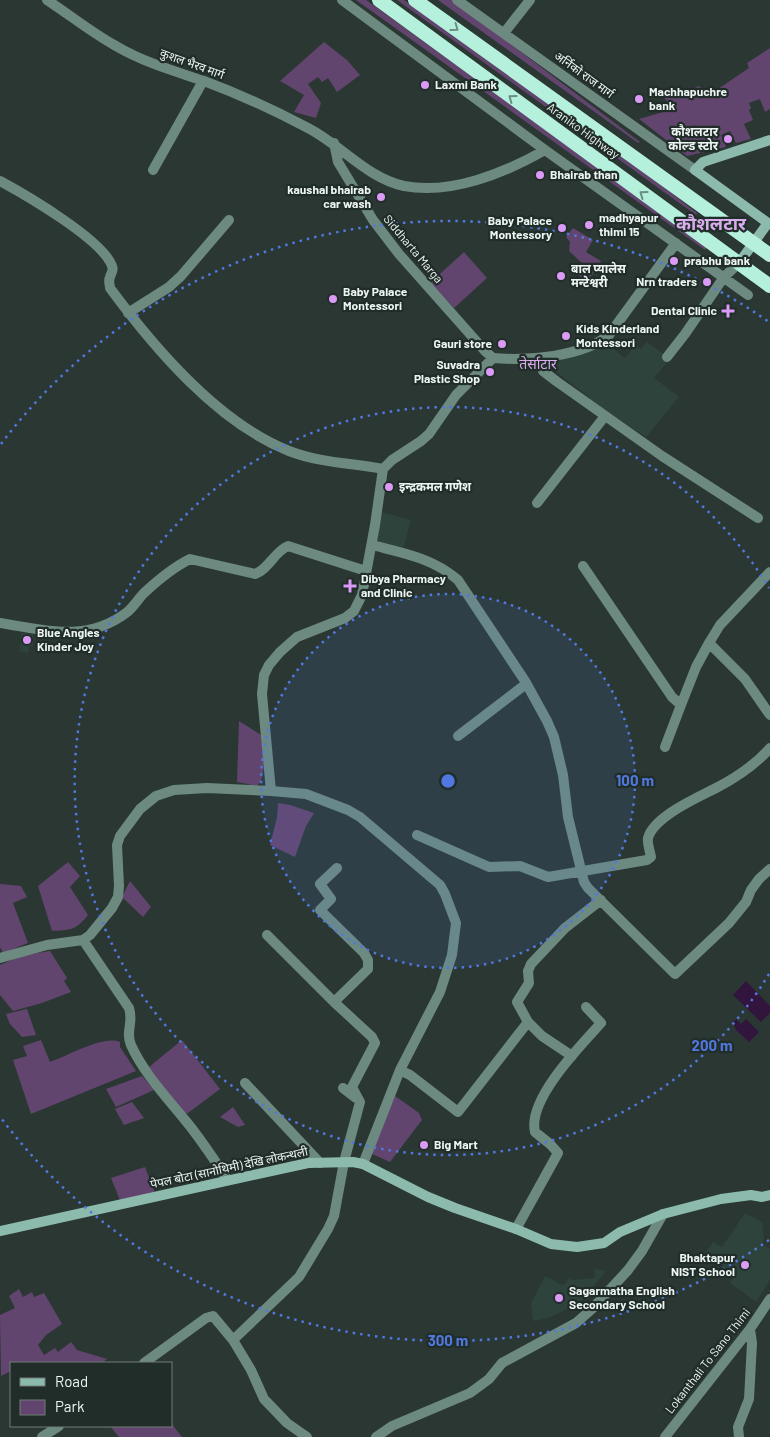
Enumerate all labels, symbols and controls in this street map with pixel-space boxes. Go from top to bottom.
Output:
one-way arrow [449,22,458,32]
street label: कुशल‌ भैरव मार्ग [158,45,227,83]
street label: अर्निको राज मार्ग [552,48,618,101]
place label: Laxmi Bank [435,77,497,91]
marker: Laxmi Bank [419,79,431,91]
place label: Machhapuchre bank [649,84,728,112]
marker: Machhapuchre bank [633,93,645,105]
one-way arrow [509,95,518,103]
street label: Araniko Highway [545,99,623,161]
place label: कौशलटार कोल्ड स्टोर [668,124,719,152]
marker: कौशलटार कोल्ड स्टोर [722,133,734,145]
place label: Bhairab than [550,167,617,181]
marker: Bhairab than [534,169,546,181]
place label: kaushal bhairab car wash [287,182,371,210]
marker: kaushal bhairab car wash [375,191,387,203]
one-way arrow [640,191,649,199]
place label: madhyapur thimi 15 [599,210,659,238]
street label: Siddharta Marga [381,211,446,285]
district label: कौशलटार [676,212,747,234]
place label: Baby Palace Montessory [488,213,552,241]
marker: madhyapur thimi 15 [583,219,595,231]
marker: Baby Palace Montessory [556,222,568,234]
place label: prabhu bank [684,253,751,267]
marker: prabhu bank [668,255,680,267]
place label: बाल प्यालेस मन्टेश्वरी [571,261,627,289]
marker: बाल प्यालेस मन्टेश्वरी [555,270,567,282]
place label: Nrn traders [636,274,697,288]
marker: Nrn traders [701,276,713,288]
place label: Baby Palace Montessori [343,284,408,312]
marker: Baby Palace Montessori [327,293,339,305]
place label: Dental Clinic [651,303,718,317]
marker: Dental Clinic [721,304,735,318]
place label: Kids Kinderland Montessori [576,321,660,349]
marker: Kids Kinderland Montessori [560,330,572,342]
place label: Gauri store [434,336,492,350]
marker: Gauri store [496,338,508,350]
district label: तेर्साटार [519,355,557,372]
place label: Suvadra Plastic Shop [414,357,480,385]
marker: Suvadra Plastic Shop [484,366,496,378]
place label: इन्द्रकमल गणेश [399,479,472,494]
marker: इन्द्रकमल गणेश [383,481,395,493]
place label: Dibya Pharmacy and Clinic [361,571,446,599]
marker: Dibya Pharmacy and Clinic [343,579,357,593]
place label: Blue Angles Kinder Joy [37,625,100,653]
marker: Blue Angles Kinder Joy [21,634,33,646]
text: 100 m [616,771,654,789]
centre of rings [439,772,457,790]
text: 200 m [691,1036,733,1054]
place label: Big Mart [434,1137,478,1151]
marker: Big Mart [418,1139,430,1151]
street label: पेपल बोटा (सानोथिमी) देखि लोकन्थली [149,1143,310,1191]
place label: Bhaktapur NIST School [671,1250,735,1278]
marker: Bhaktapur NIST School [739,1259,751,1271]
place label: Sagarmatha English Secondary School [569,1283,675,1311]
marker: Sagarmatha English Secondary School [553,1292,565,1304]
street label: Lokanthali To Sano Thimi [662,1305,753,1416]
text: 300 m [428,1331,468,1349]
legend [10,1362,172,1427]
text: Road [55,1372,88,1390]
text: Park [55,1397,85,1415]

